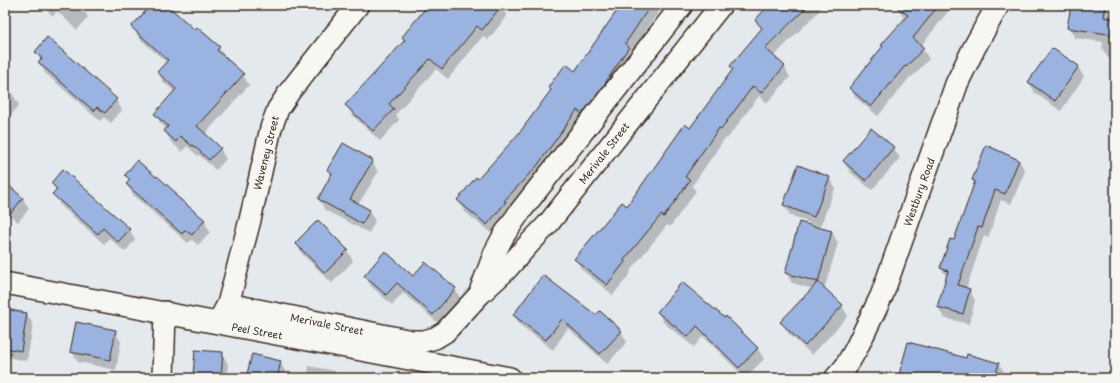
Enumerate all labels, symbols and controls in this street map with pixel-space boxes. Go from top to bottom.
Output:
street label: Waveney Street [249,114,282,192]
street label: Merivale Street [575,119,632,187]
street label: Westbury Road [899,155,939,229]
street label: Merivale Street [289,309,365,338]
street label: Peel Street [230,319,284,342]

